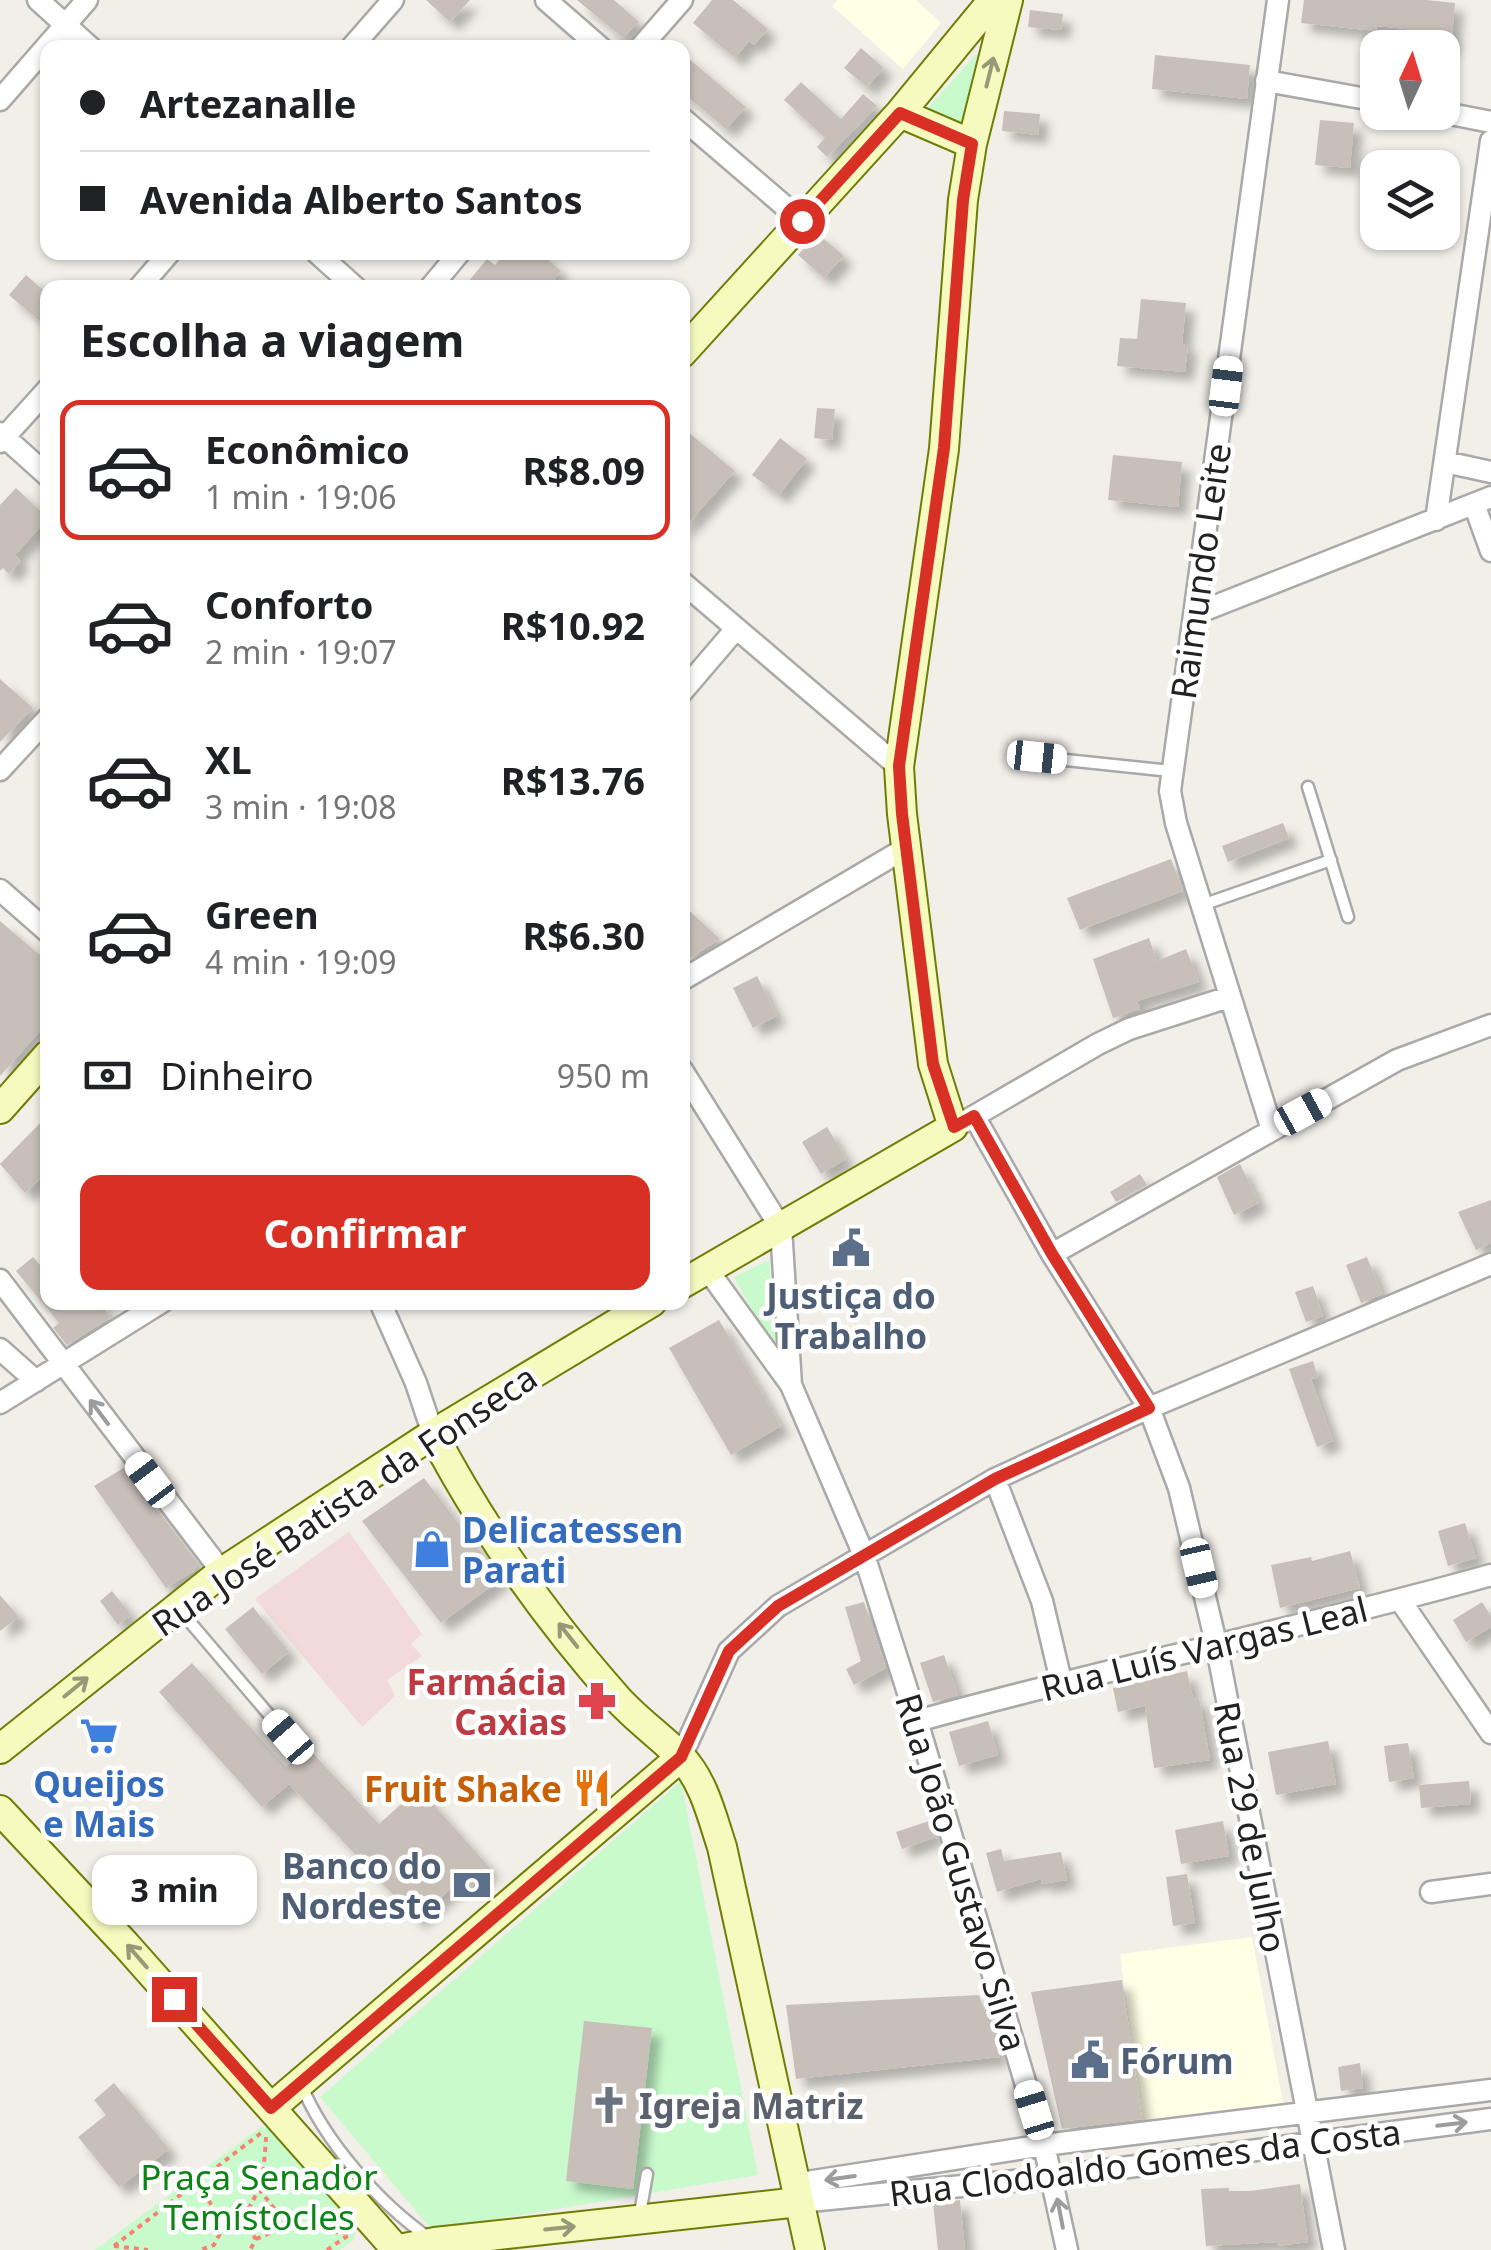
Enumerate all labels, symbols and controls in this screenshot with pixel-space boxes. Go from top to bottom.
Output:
north arrow [1360,30,1460,130]
map controls [1360,30,1460,250]
one-way arrow [982,57,1001,88]
text: Artezanalle [140,77,356,129]
button: layers [1360,150,1460,250]
text: Avenida Alberto Santos [140,173,583,225]
route start [780,199,825,244]
text: Escolha a viagem [80,309,464,370]
car [1207,354,1245,418]
text: Econômico [205,423,410,475]
icon: car [85,425,175,515]
street label: Raimundo Leite [1159,440,1241,702]
text: R$8.09 [522,444,645,496]
text: 1 min · 19:06 [205,475,397,518]
text: Conforto [205,578,374,630]
icon: car [85,580,175,670]
text: R$10.92 [501,599,645,651]
text: 2 min · 19:07 [205,630,397,673]
text: XL [205,733,252,785]
icon: car [85,735,175,825]
car [1006,739,1068,775]
text: R$13.76 [501,754,645,806]
text: 3 min · 19:08 [205,785,397,828]
text: Green [205,888,319,940]
icon: car [85,890,175,980]
text: R$6.30 [522,909,645,961]
text: 4 min · 19:09 [205,940,397,983]
icon: cash [80,1048,135,1103]
text: Dinheiro [160,1049,314,1101]
text: 950 m [557,1054,650,1097]
car [1269,1084,1337,1140]
button: Confirmar [80,1175,650,1290]
public building icon: Justiça do Trabalho [830,1227,872,1269]
place label: Justiça do Trabalho [763,1272,936,1359]
street label: Rua José Batista da Fonseca [142,1353,546,1647]
one-way arrow [88,1399,109,1426]
car [120,1447,180,1513]
place label: Delicatessen Parati [462,1506,683,1593]
shop icon: Delicatessen Parati [411,1528,453,1570]
car [1178,1535,1220,1601]
street label: Rua Luís Vargas Leal [1036,1585,1372,1711]
one-way arrow [557,1622,578,1649]
place label: Farmácia Caxias [407,1658,567,1745]
one-way arrow [62,1676,88,1698]
pharmacy icon: Farmácia Caxias [576,1680,618,1722]
street label: Rua João Gustavo Silva [885,1687,1039,2057]
street label: Rua 29 de Julho [1204,1698,1298,1956]
car [257,1705,319,1769]
supermarket icon: Queijos e Mais [78,1715,120,1757]
place label: Queijos e Mais [33,1760,165,1847]
place label: Fruit Shake [364,1765,562,1812]
restaurant icon: Fruit Shake [571,1767,613,1809]
place label: Banco do Nordeste [280,1842,442,1929]
callout: 3 min [91,1854,256,1924]
bank icon: Banco do Nordeste [451,1864,493,1906]
text: 3 min [130,1868,219,1911]
one-way arrow [126,1944,148,1970]
route end [152,1977,197,2022]
place label: Fórum [1120,2037,1234,2084]
public building icon: Fórum [1069,2039,1111,2081]
car [1011,2077,1057,2143]
place label: Igreja Matriz [639,2082,864,2129]
church icon: Igreja Matriz [588,2084,630,2126]
street label: Rua Clodoaldo Gomes da Costa [886,2107,1404,2217]
one-way arrow [1435,2114,1467,2133]
park label: Praça Senador Temístocles [140,2153,378,2240]
one-way arrow [824,2169,856,2187]
one-way arrow [1049,2198,1068,2230]
one-way arrow [544,2219,576,2238]

